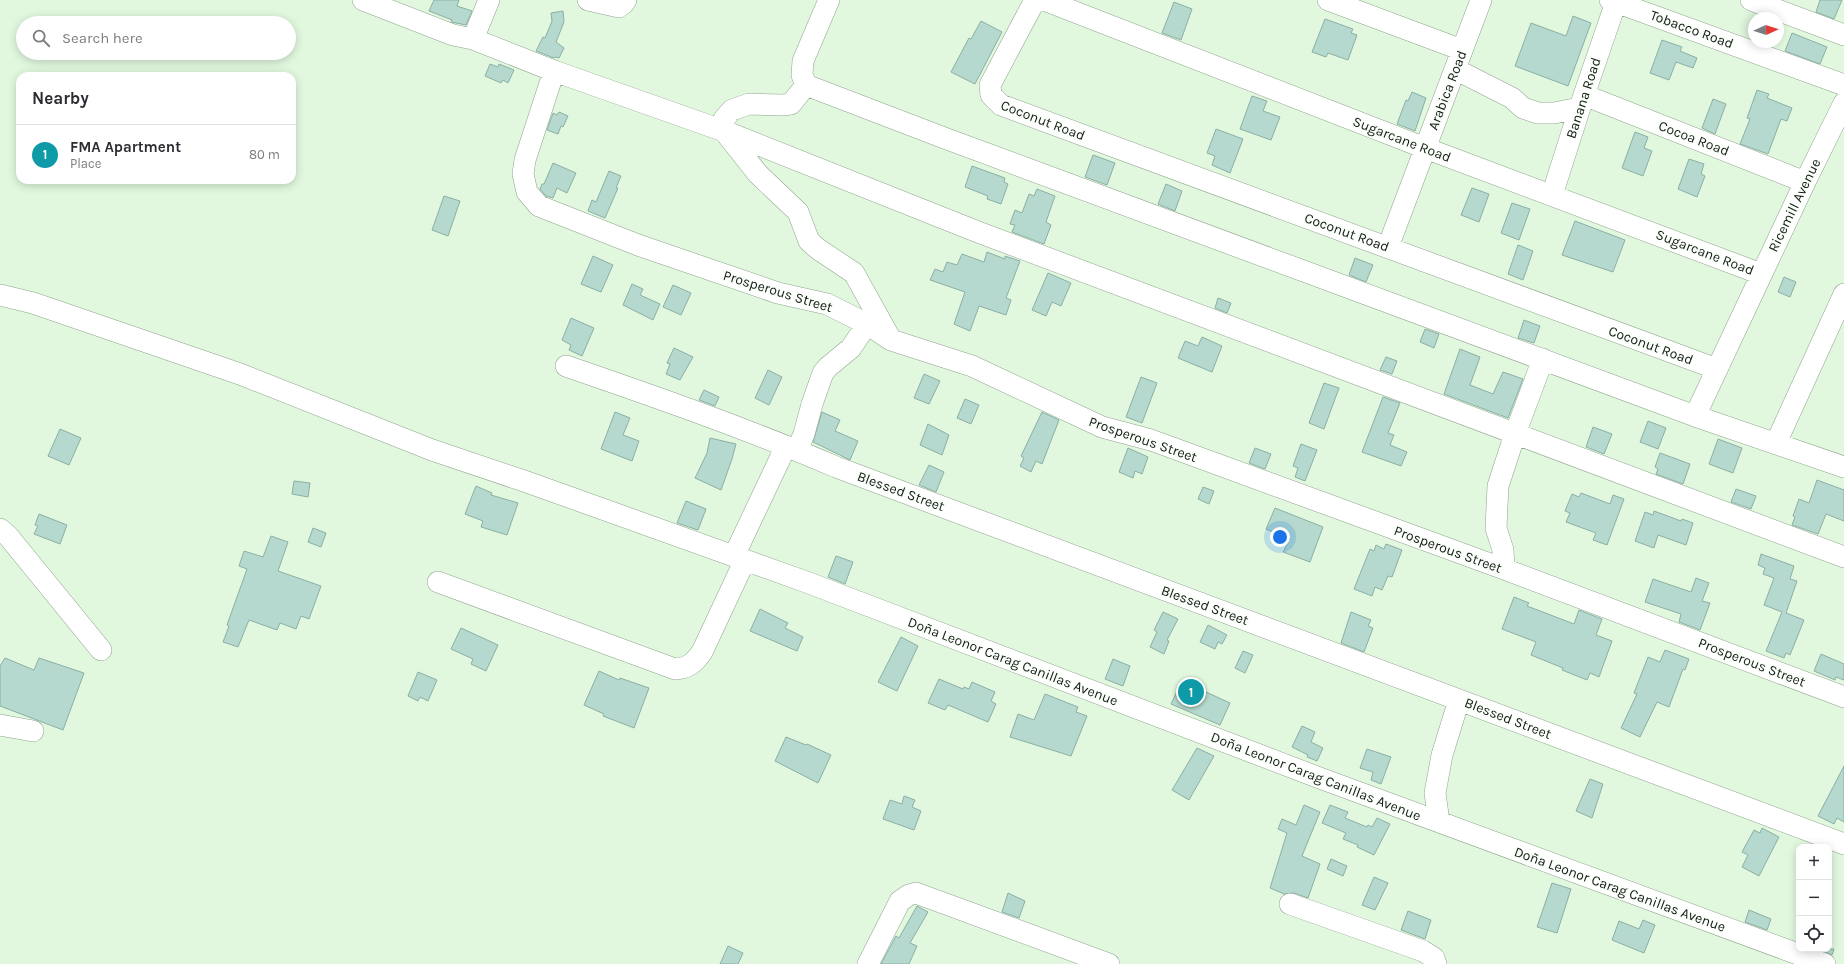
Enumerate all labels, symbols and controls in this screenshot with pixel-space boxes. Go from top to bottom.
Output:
street label: Tobacco Road [1648,7,1736,52]
north arrow [1748,12,1784,48]
search box [16,16,296,60]
icon: search [30,27,52,49]
text: Search here [62,29,143,47]
street label: Arabica Road [1425,48,1470,132]
street label: Banana Road [1562,55,1605,141]
text: Nearby [32,88,89,108]
street label: Coconut Road [998,97,1087,144]
street label: Sugarcane Road [1350,113,1453,166]
street label: Cocoa Road [1656,117,1732,160]
text: FMA Apartment [70,138,181,156]
text: 1 [43,147,47,162]
text: 80 m [249,147,280,162]
text: Place [70,156,101,171]
street label: Ricemill Avenue [1765,156,1824,255]
street label: Coconut Road [1302,209,1391,256]
street label: Sugarcane Road [1653,226,1756,279]
street label: Prosperous Street [721,267,835,316]
street label: Coconut Road [1606,322,1695,369]
street label: Prosperous Street [1086,413,1199,466]
street label: Blessed Street [855,468,947,515]
street label: Prosperous Street [1392,522,1504,577]
your location [1270,527,1290,547]
street label: Blessed Street [1159,582,1251,629]
street label: Doña Leonor Carag Canillas Avenue [905,613,1120,709]
street label: Prosperous Street [1696,634,1808,691]
pin: 1 [1178,677,1204,707]
street label: Blessed Street [1462,694,1554,743]
street label: Doña Leonor Carag Canillas Avenue [1208,728,1423,824]
street label: Doña Leonor Carag Canillas Avenue [1512,843,1728,936]
map controls [1796,844,1832,952]
button: + [1796,844,1832,880]
button: − [1796,880,1832,916]
button: locate [1796,916,1832,952]

